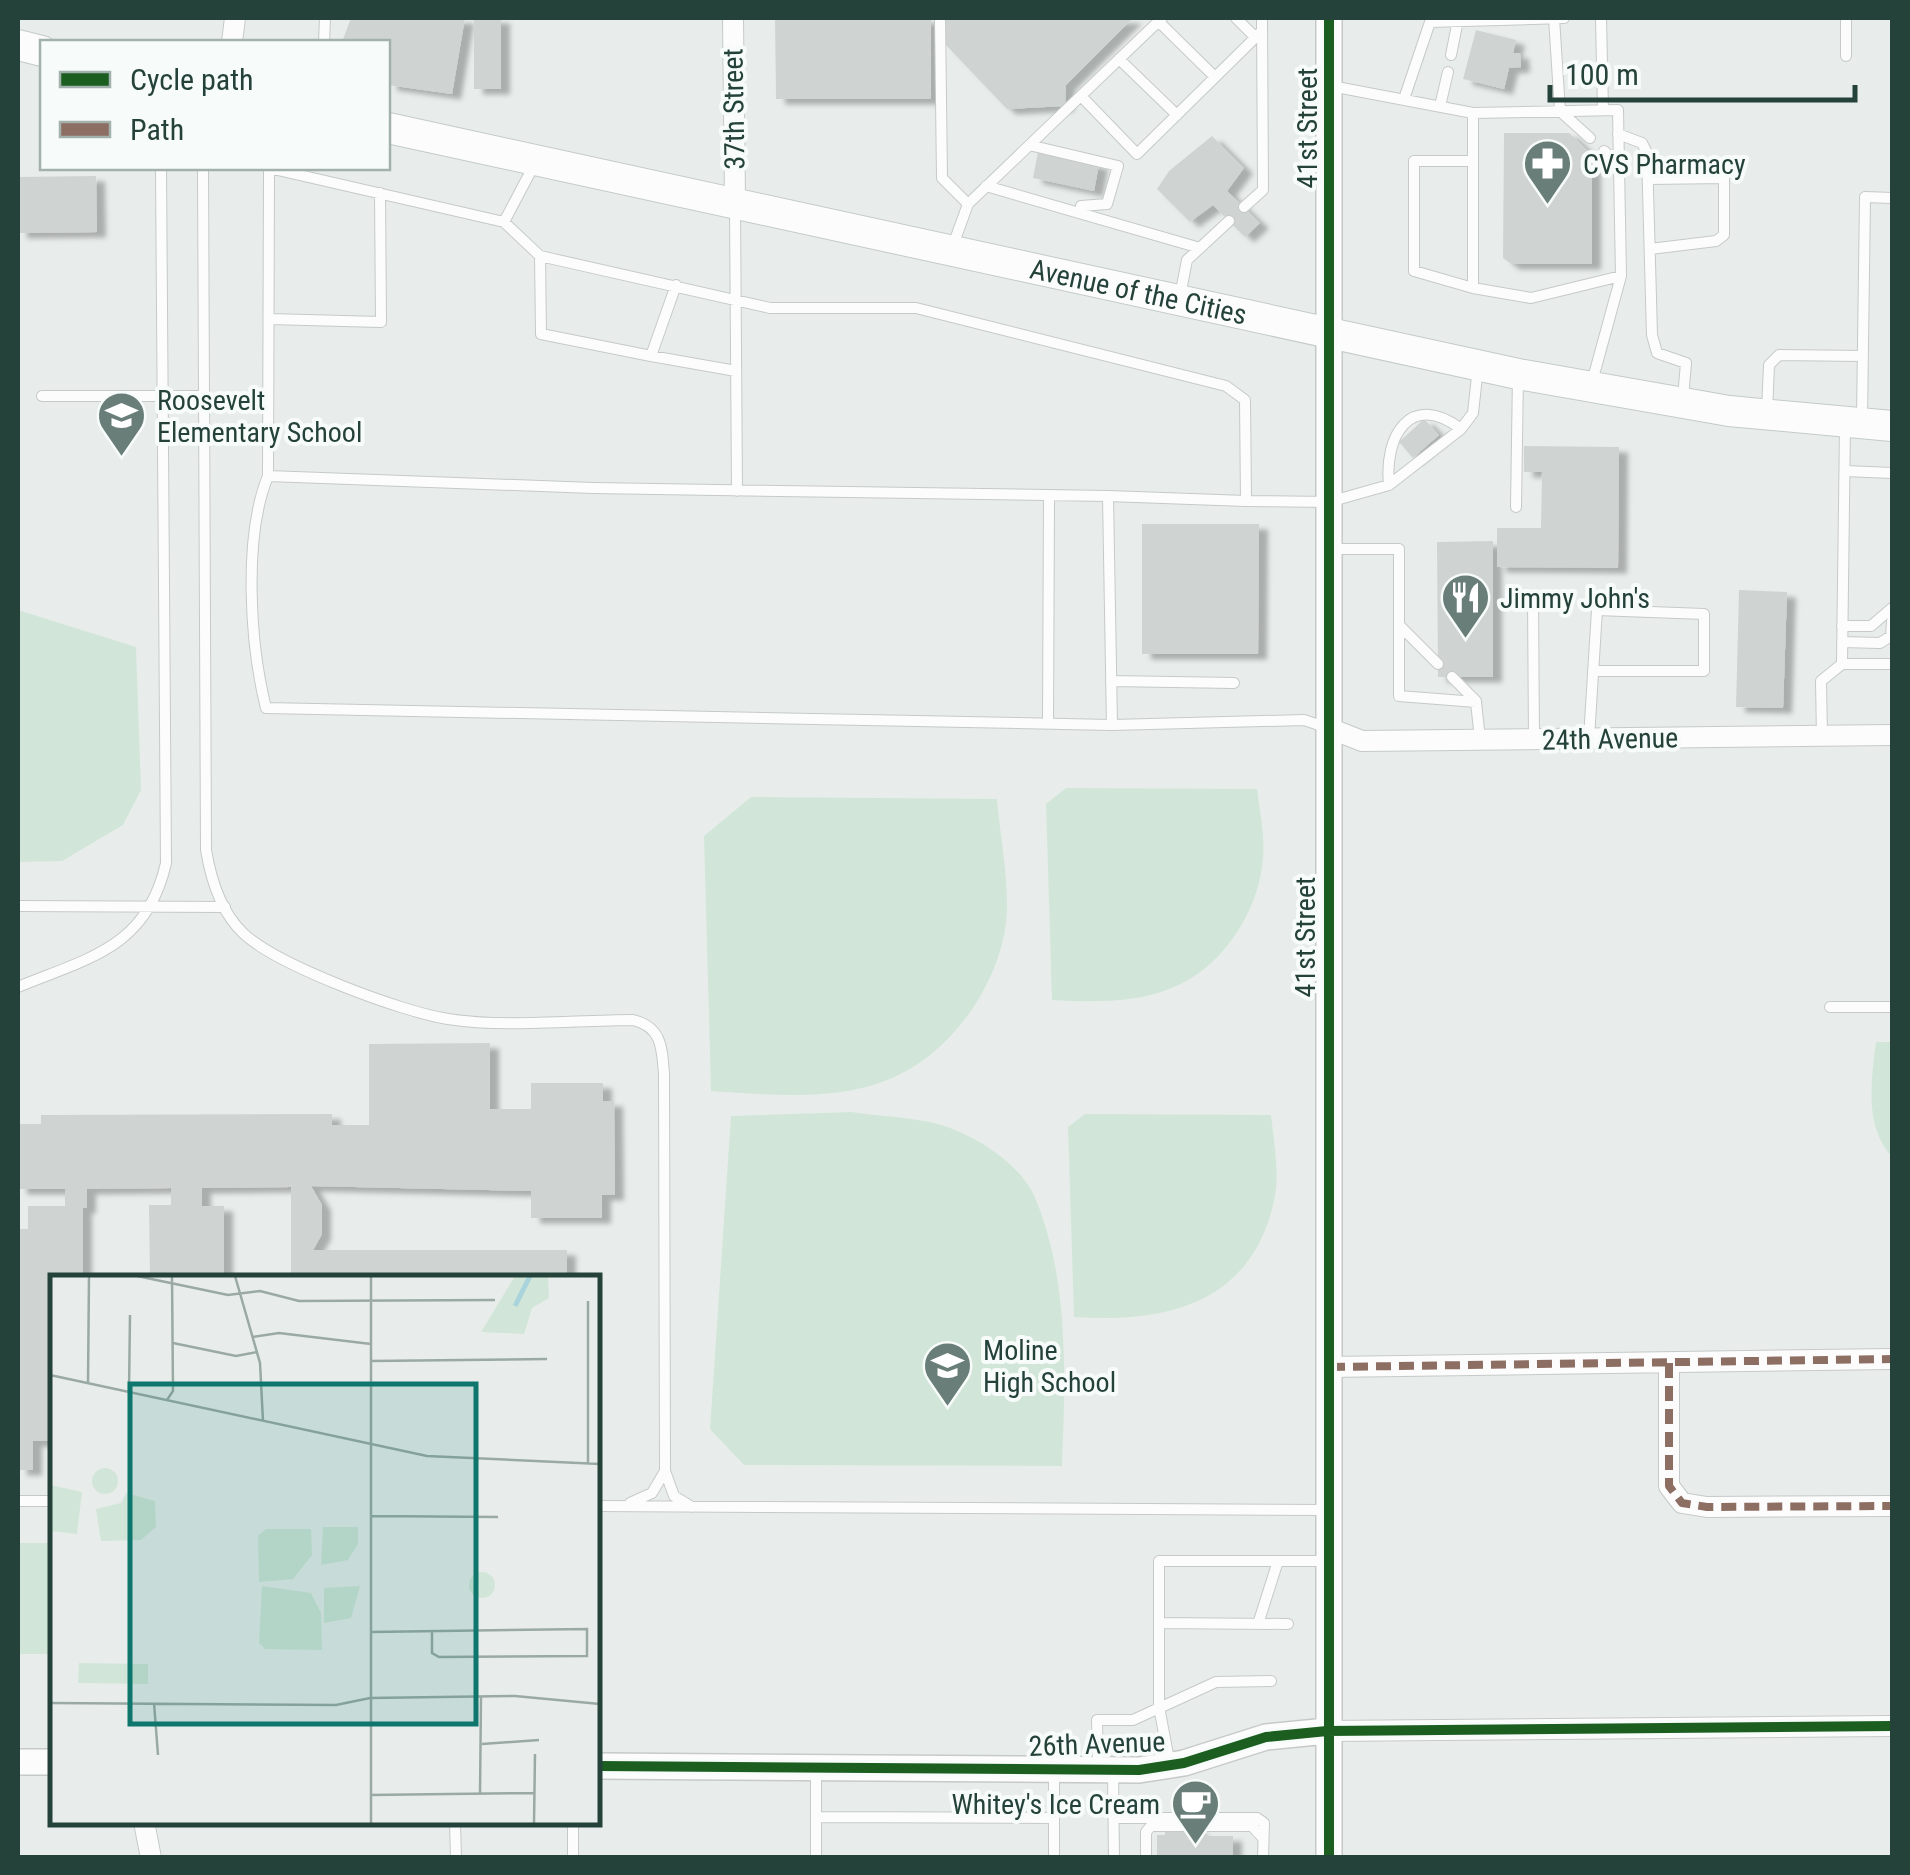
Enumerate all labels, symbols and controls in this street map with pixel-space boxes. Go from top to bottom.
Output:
legend [40,40,390,170]
scale bar [1550,40,1855,102]
street label: 37th Street [716,48,752,170]
text: 100 m [1565,57,1639,92]
text: Cycle path [130,62,254,97]
street label: 41st Street [1291,68,1324,188]
text: Path [130,112,184,147]
pharmacy icon: CVS Pharmacy [1522,138,1574,206]
place label: CVS Pharmacy [1583,148,1746,181]
street label: Avenue of the Cities [1027,252,1250,331]
place label: Roosevelt Elementary School [157,384,362,449]
school or university icon: Roosevelt Elementary School [96,390,148,458]
restaurant icon: Jimmy John's [1439,572,1491,640]
place label: Jimmy John's [1500,582,1650,615]
street label: 24th Avenue [1541,721,1679,757]
street label: 41st Street [1289,877,1322,997]
inset map [50,1275,600,1825]
place label: Moline High School [983,1334,1116,1399]
school or university icon: Moline High School [922,1340,974,1408]
street label: 26th Avenue [1028,1725,1166,1763]
cafe icon: Whitey's Ice Cream [1169,1778,1221,1846]
place label: Whitey's Ice Cream [951,1788,1160,1821]

